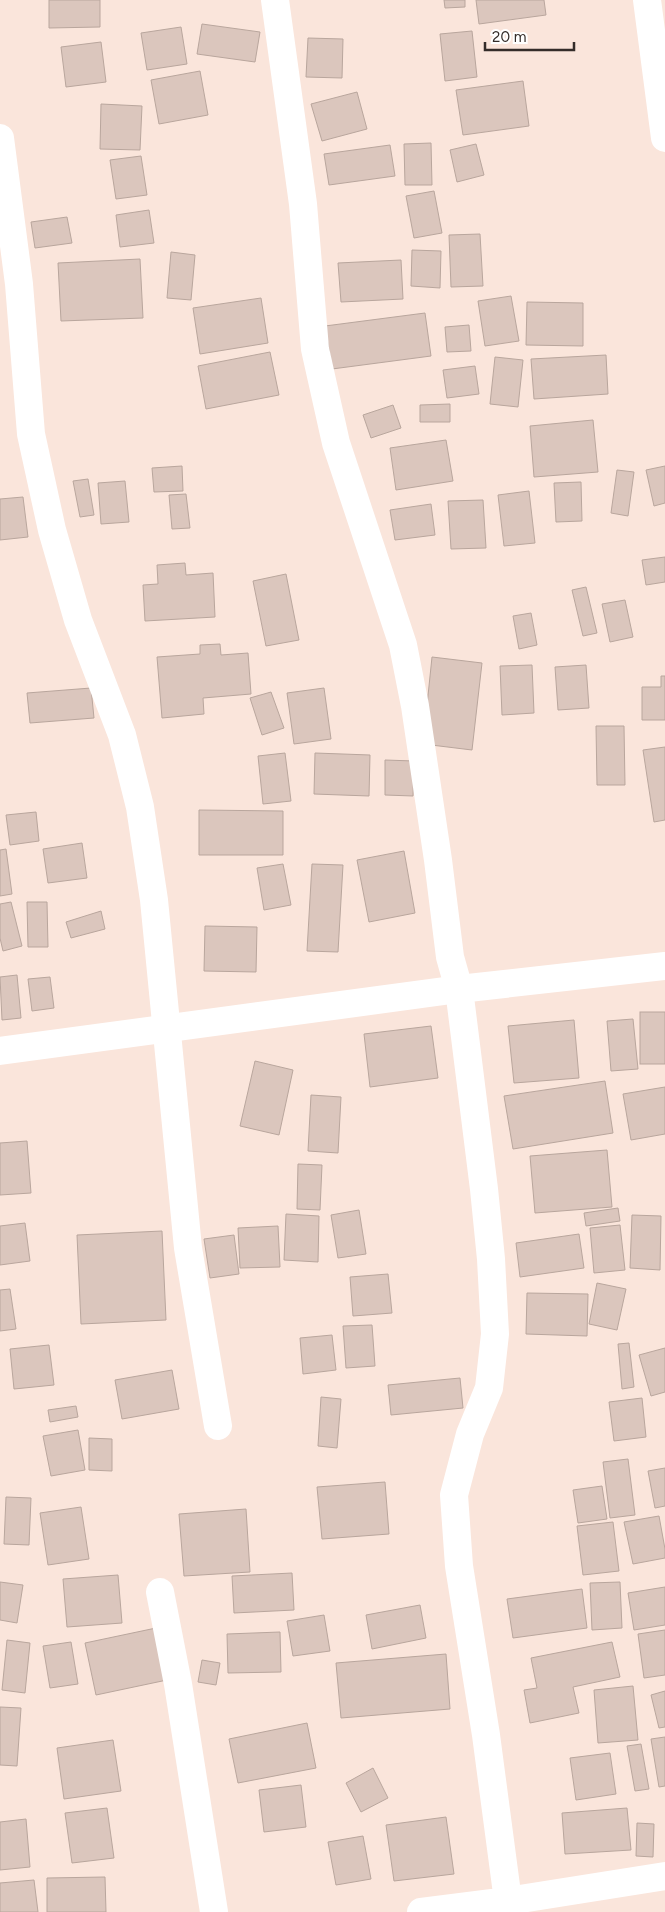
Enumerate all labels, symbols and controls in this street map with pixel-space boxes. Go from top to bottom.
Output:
scale bar [485,20,574,52]
text: 20 m [492,28,526,46]

